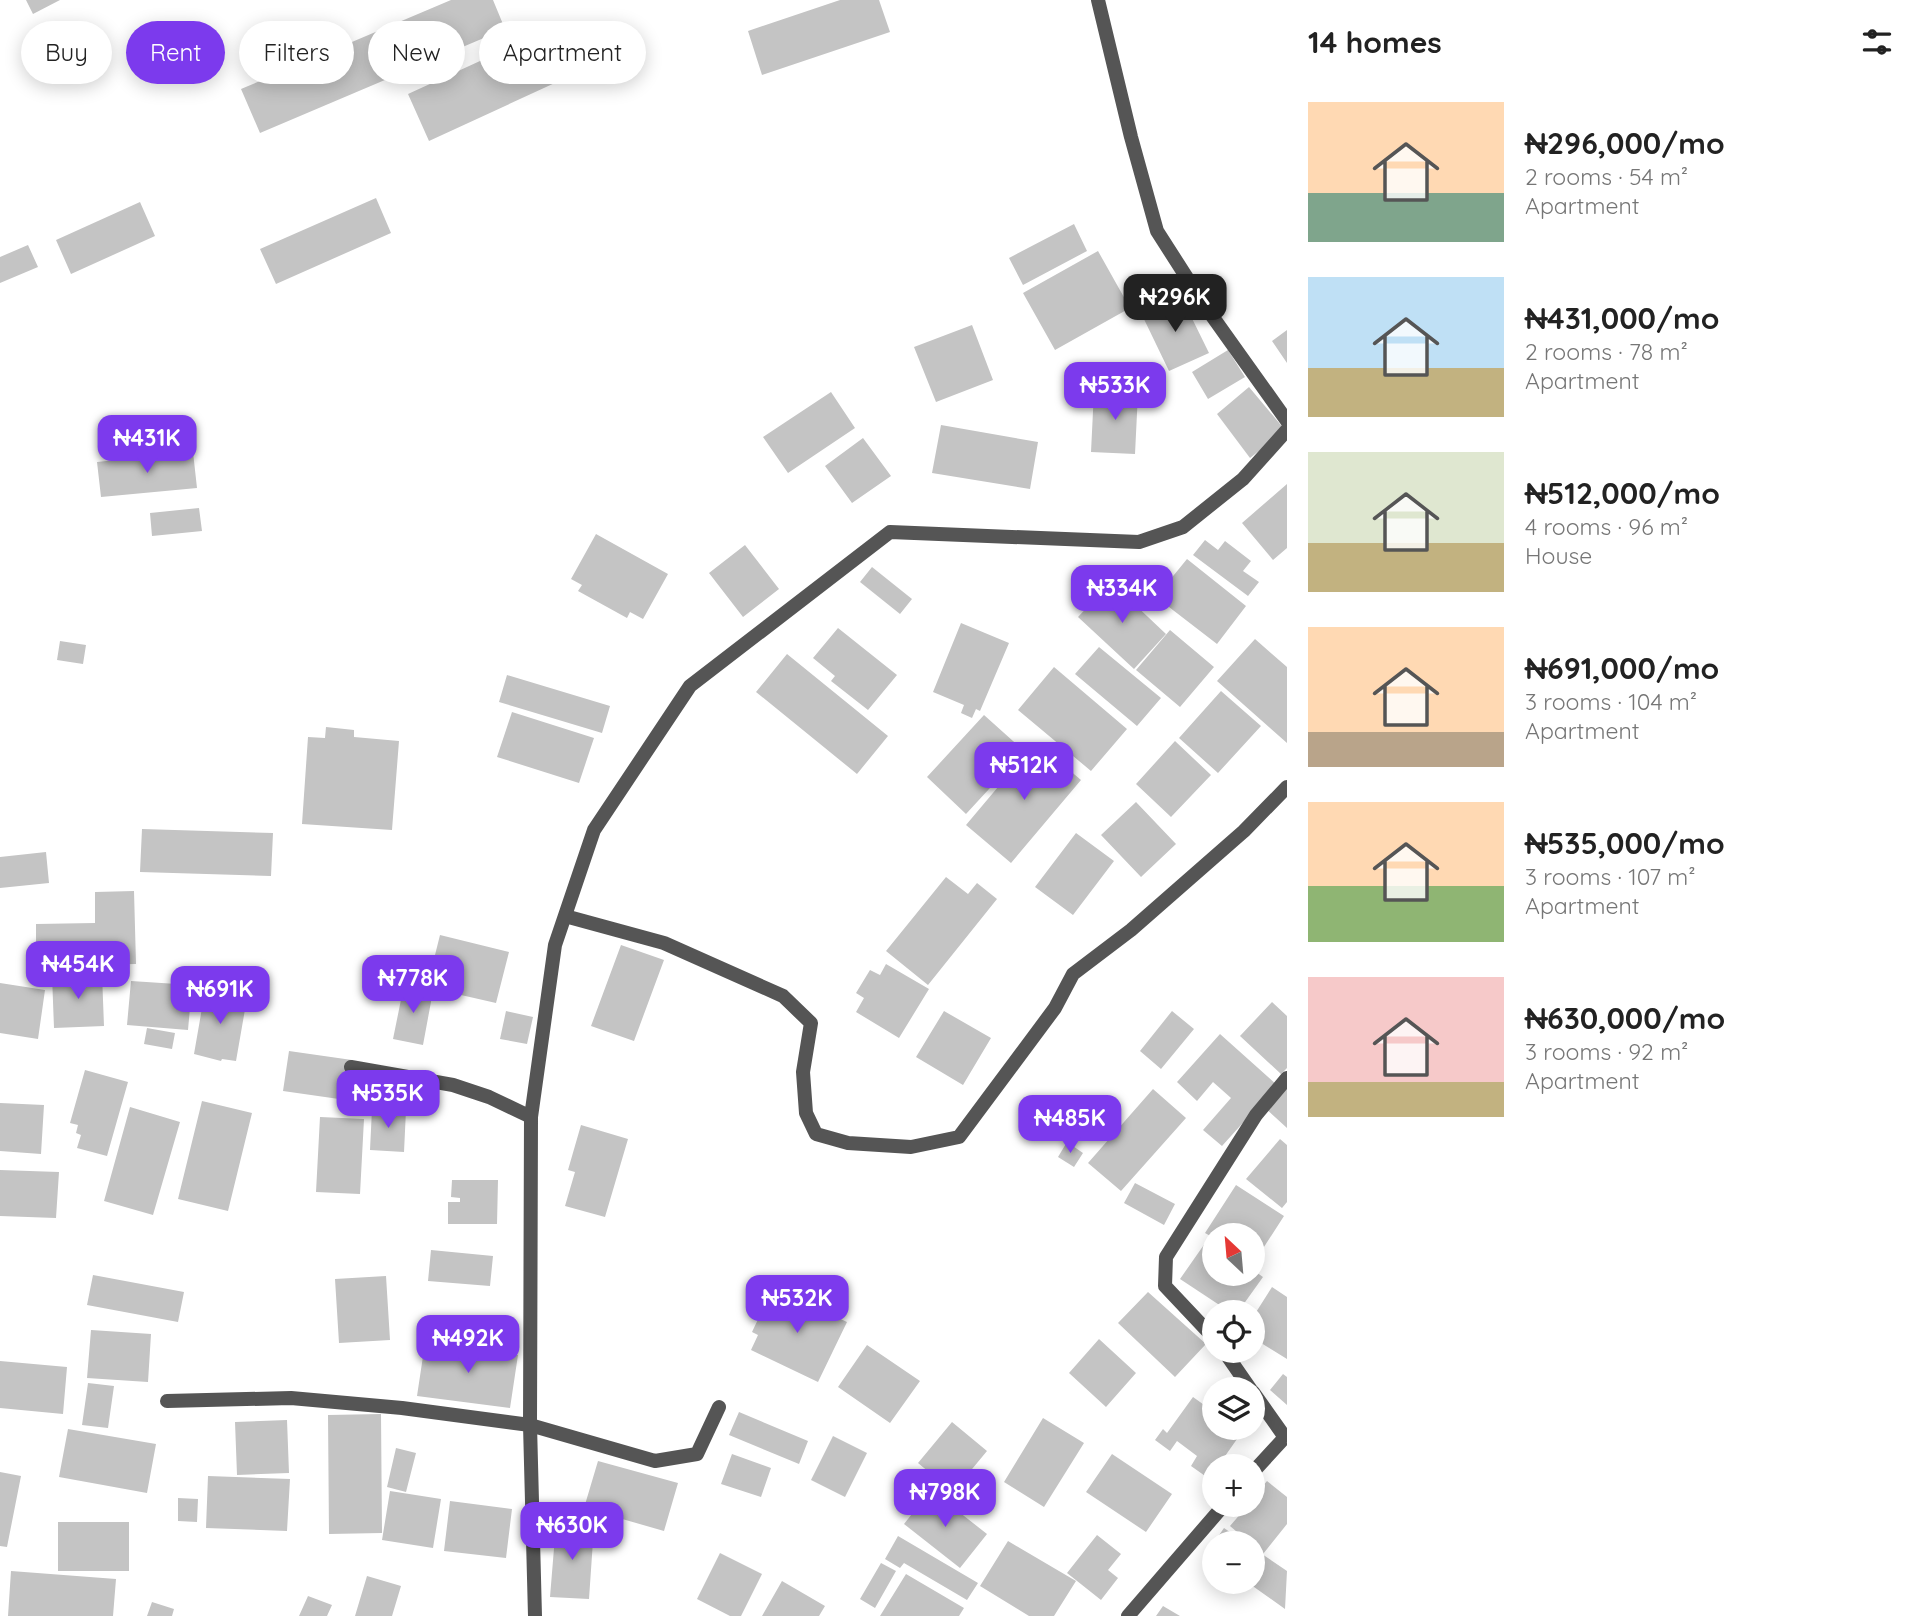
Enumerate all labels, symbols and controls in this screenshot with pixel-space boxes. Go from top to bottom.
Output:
chip: Buy [21,21,112,84]
chip: Rent [126,21,225,84]
chip: Filters [239,21,354,84]
chip: New [368,21,465,84]
chip: Apartment [479,21,646,84]
text: 14 homes [1308,23,1442,61]
icon: filters [1858,23,1896,61]
text: ₦296,000/mo [1525,124,1725,162]
icon: home [1364,130,1448,214]
text: 2 rooms · 54 m² [1525,162,1688,191]
text: Apartment [1525,191,1639,220]
pin: ₦296K [1126,274,1224,334]
text: ₦296K [1140,282,1210,311]
text: ₦431,000/mo [1525,299,1719,337]
icon: home [1364,305,1448,389]
text: 2 rooms · 78 m² [1525,337,1688,366]
pin: ₦533K [1066,362,1164,422]
text: Apartment [1525,366,1639,395]
text: ₦533K [1080,370,1150,399]
pin: ₦431K [98,416,196,475]
text: ₦431K [114,423,180,452]
text: ₦512,000/mo [1525,474,1720,512]
icon: home [1364,480,1448,564]
text: 4 rooms · 96 m² [1525,512,1688,541]
text: House [1525,541,1592,570]
pin: ₦334K [1073,566,1171,625]
text: ₦334K [1087,573,1157,602]
text: ₦691,000/mo [1525,649,1719,687]
icon: home [1364,655,1448,739]
text: 3 rooms · 104 m² [1525,687,1697,716]
text: Apartment [1525,716,1639,745]
pin: ₦512K [975,742,1073,802]
text: ₦512K [990,750,1058,779]
text: ₦535,000/mo [1525,824,1725,862]
icon: home [1364,830,1448,914]
text: 3 rooms · 107 m² [1525,862,1696,891]
text: Apartment [1525,891,1639,920]
pin: ₦454K [29,942,127,1001]
text: ₦454K [42,949,114,978]
pin: ₦778K [364,956,462,1015]
text: ₦778K [378,963,448,992]
pin: ₦691K [171,967,269,1026]
text: ₦691K [187,974,253,1003]
text: ₦630,000/mo [1525,999,1725,1037]
icon: home [1364,1005,1448,1089]
text: 3 rooms · 92 m² [1525,1037,1688,1066]
text: Apartment [1525,1066,1639,1095]
pin: ₦535K [339,1070,437,1130]
text: ₦535K [353,1078,423,1107]
pin: ₦485K [1021,1096,1119,1155]
text: ₦485K [1034,1103,1106,1132]
north arrow [1202,1223,1265,1286]
map controls [1202,1223,1265,1594]
pin: ₦532K [748,1276,846,1335]
text: ₦532K [762,1283,832,1312]
button: locate [1202,1300,1265,1363]
pin: ₦492K [419,1316,517,1375]
text: ₦492K [432,1323,504,1352]
button: layers [1202,1377,1265,1440]
button: + [1202,1454,1265,1517]
pin: ₦798K [896,1470,994,1529]
text: ₦798K [910,1477,980,1506]
pin: ₦630K [523,1502,621,1562]
text: ₦630K [536,1510,608,1539]
button: − [1202,1531,1265,1594]

